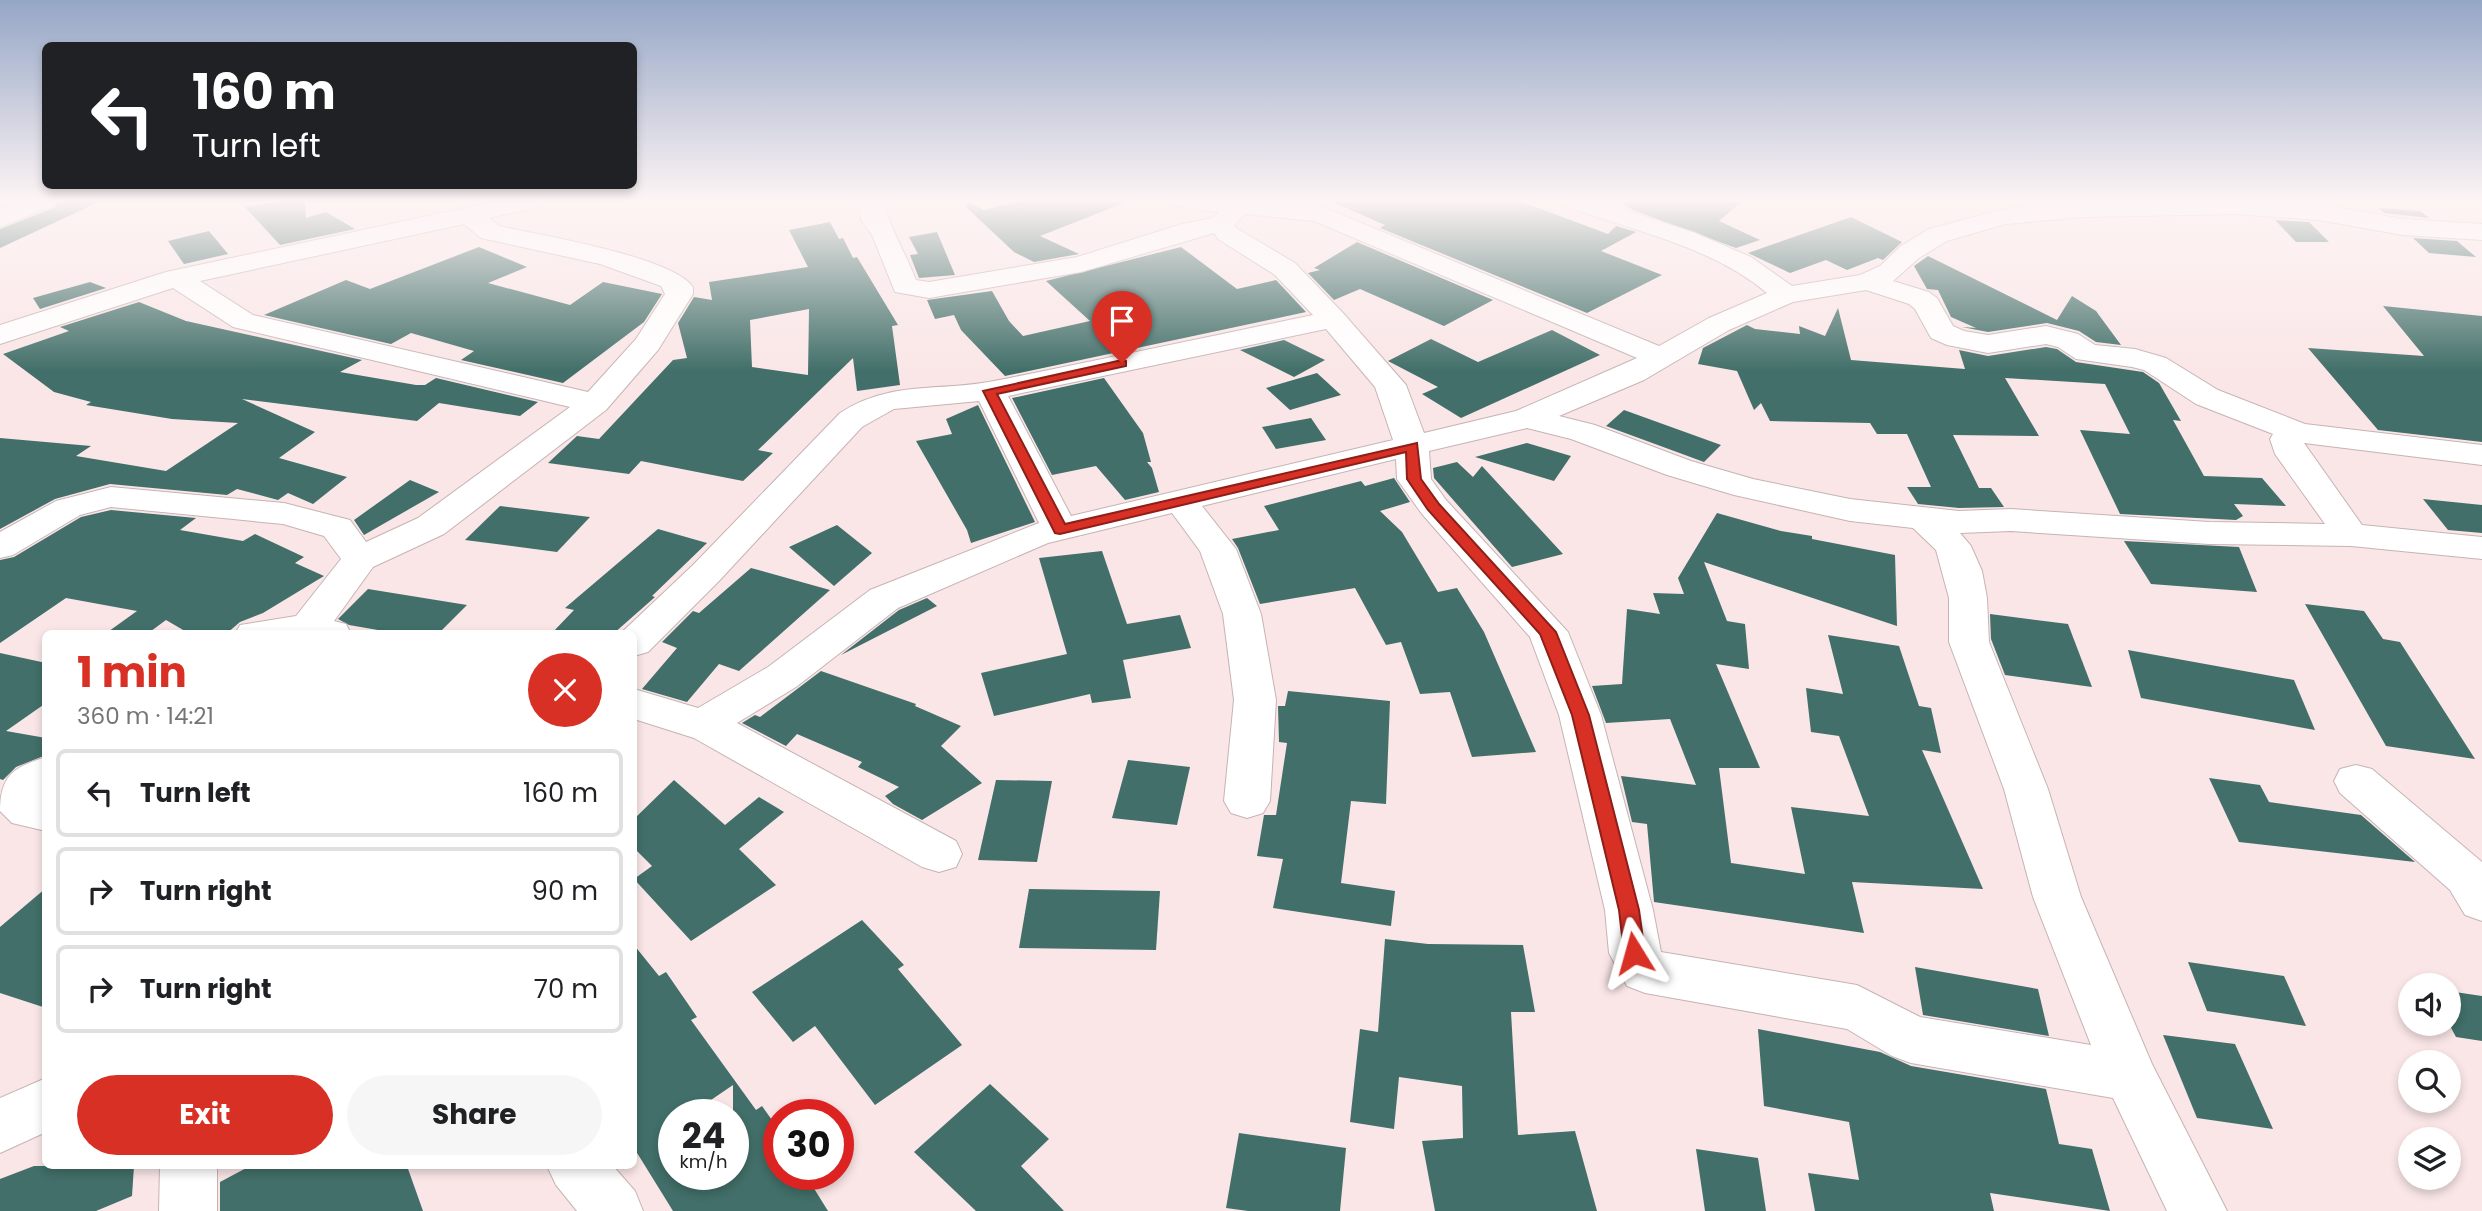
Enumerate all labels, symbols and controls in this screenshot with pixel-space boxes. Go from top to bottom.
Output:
text: 160 m [192,58,336,126]
icon: left [77,70,168,161]
text: Turn left [192,123,321,168]
pin [1092,291,1152,363]
icon: arrive [1103,302,1141,340]
text: 1 min [77,643,187,702]
button: close [528,653,602,727]
text: 360 m · 14:21 [77,700,214,732]
icon: left [81,774,119,812]
text: Turn left [140,775,251,811]
text: 160 m [523,775,598,811]
icon: right [81,872,119,910]
text: Turn right [140,873,272,909]
text: 90 m [532,873,598,909]
position arrow [1597,916,1671,990]
icon: right [81,970,119,1008]
text: Turn right [140,971,272,1007]
text: 70 m [534,971,598,1007]
map controls [2398,973,2461,1190]
button: sound [2398,973,2461,1036]
button: search [2398,1050,2461,1113]
button: Exit [77,1075,333,1155]
button: Share [347,1075,602,1155]
speed limit sign: 30 [763,1099,854,1190]
text: 24 [682,1111,725,1160]
button: layers [2398,1127,2461,1190]
text: km/h [680,1149,727,1174]

